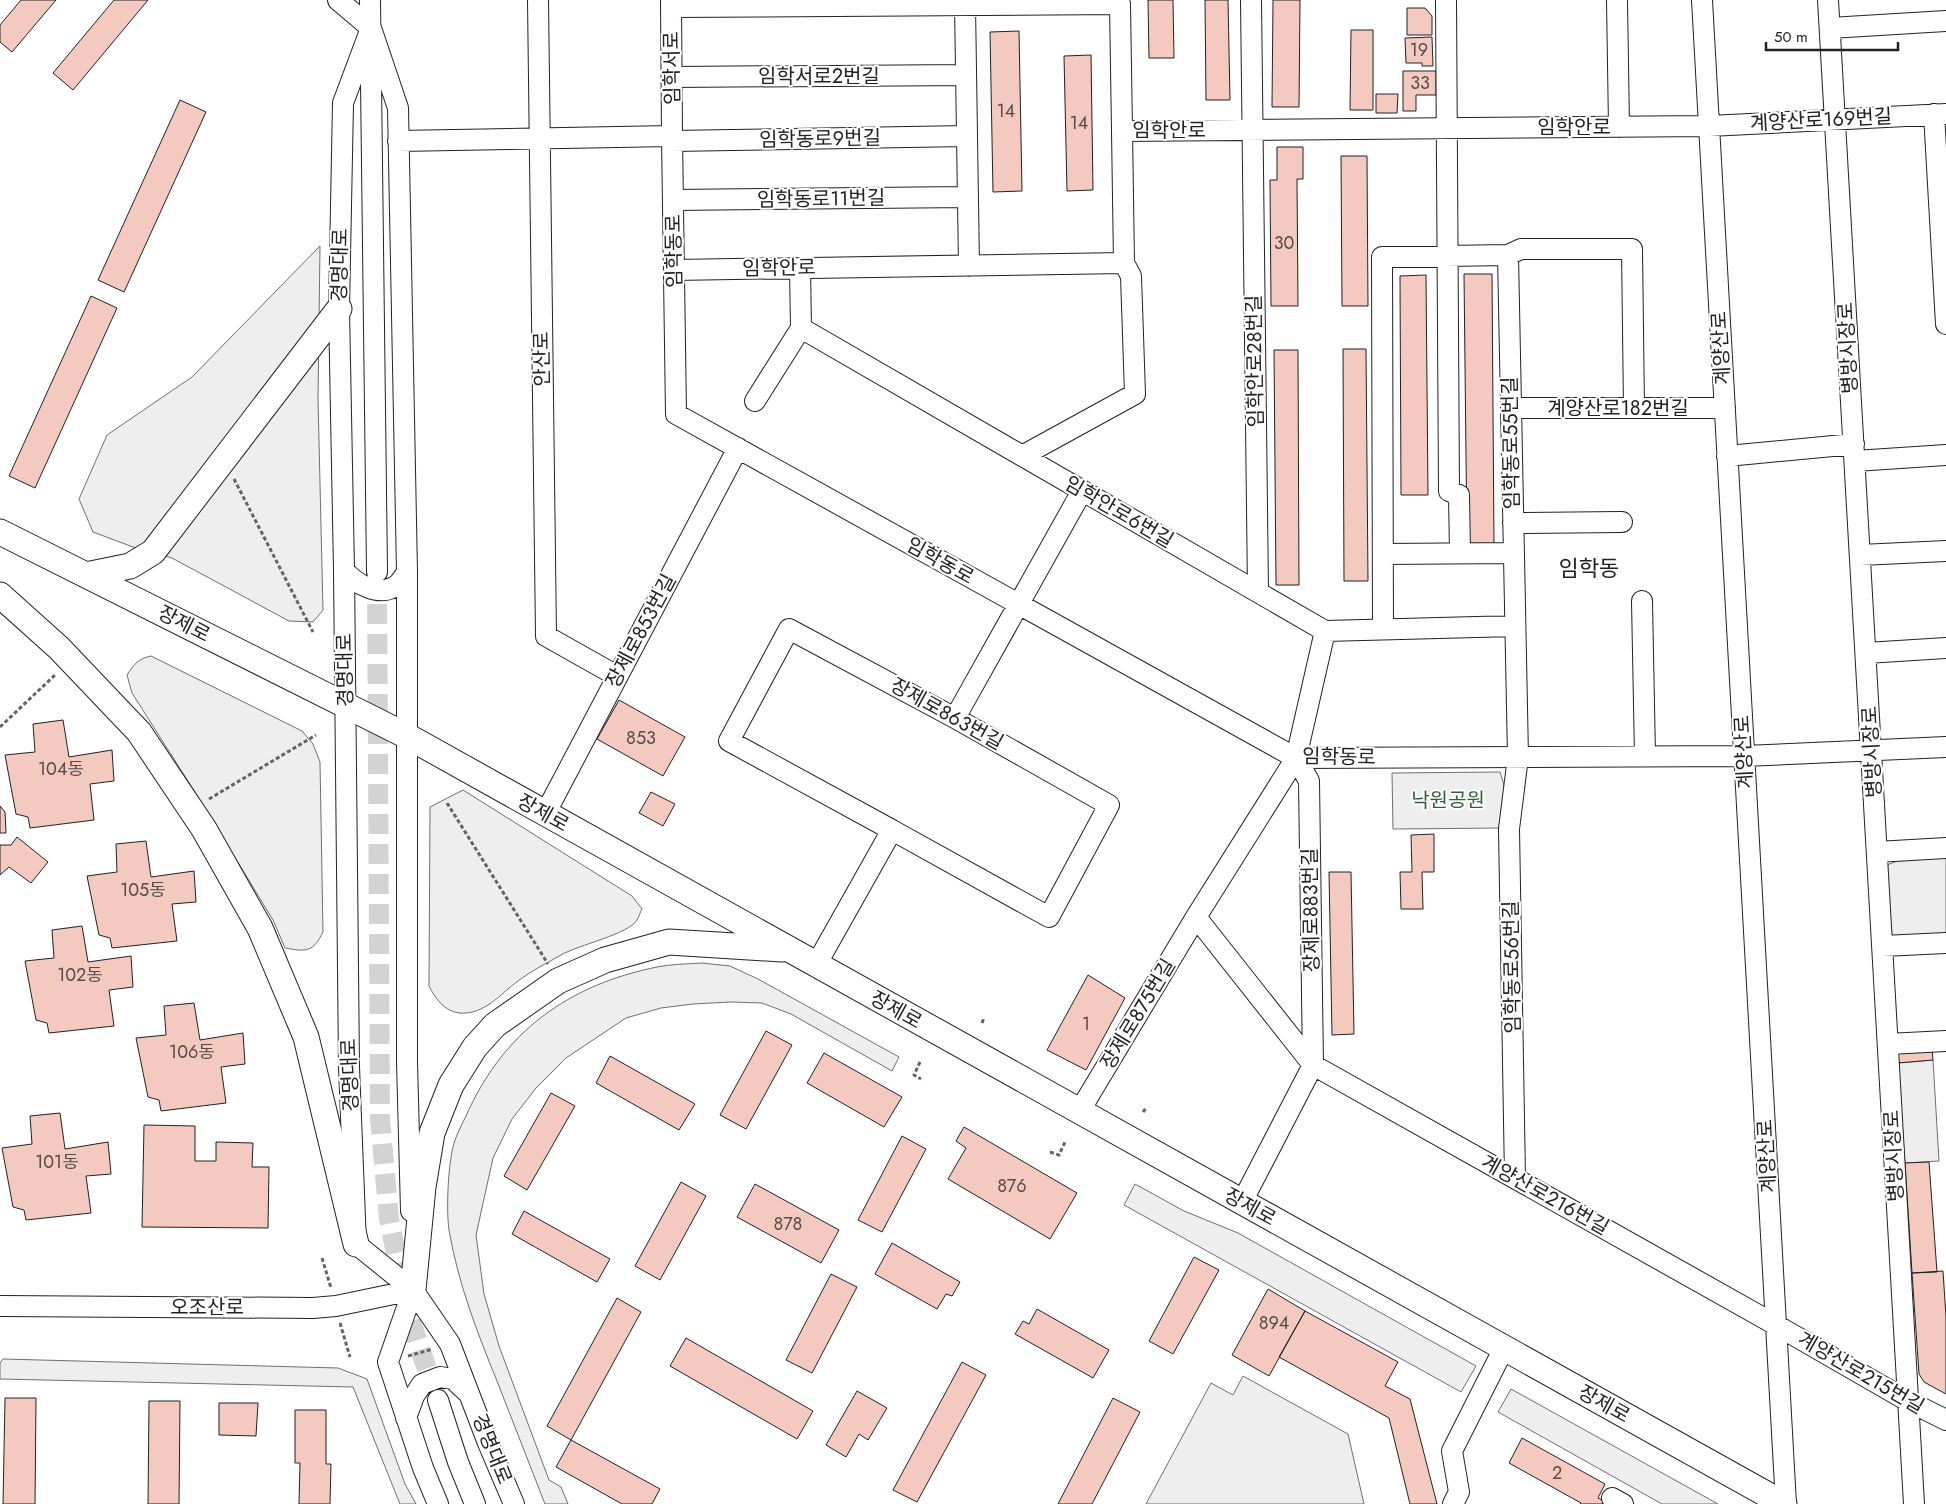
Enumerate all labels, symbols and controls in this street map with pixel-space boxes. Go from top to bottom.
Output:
scale bar [1766,20,1898,52]
text: 50 m [1774,26,1808,48]
street label: 임학서로 [657,31,687,105]
house number: 19 [1410,37,1428,63]
street label: 임학서로2번길 [758,62,880,91]
house number: 33 [1410,70,1430,96]
house number: 14 [997,98,1015,124]
street label: 계양산로169번길 [1749,102,1893,138]
house number: 14 [1070,110,1088,136]
street label: 임학안로 [1537,113,1611,142]
street label: 임학안로 [1132,116,1206,145]
street label: 임학동로9번길 [759,123,881,155]
street label: 임학동로11번길 [757,183,885,215]
street label: 임학동로 [659,214,689,288]
street label: 경명대로 [325,228,355,302]
house number: 30 [1274,230,1295,256]
street label: 임학안로 [742,253,816,283]
street label: 임학안로28번길 [1239,294,1271,428]
street label: 병방시장로 [1831,301,1865,395]
street label: 계양산로 [1705,310,1737,386]
street label: 안산로 [527,331,557,387]
street label: 임학동로55번길 [1495,376,1527,510]
street label: 계양산로182번길 [1547,394,1689,423]
street label: 임학안로6번길 [1059,469,1179,555]
street label: 임학동로 [901,530,979,592]
district label: 임학동 [1559,552,1619,584]
street label: 장제로853번길 [599,569,683,693]
street label: 장제로 [153,599,215,649]
street label: 경명대로 [330,633,360,707]
street label: 장제로863번길 [885,671,1009,757]
street label: 병방시장로 [1855,705,1889,799]
street label: 계양산로 [1728,714,1760,790]
house number: 853 [626,725,656,751]
street label: 임학동로 [1302,742,1376,772]
house number: 104동 [38,756,84,782]
park label: 낙원공원 [1411,786,1485,815]
street label: 장제로 [512,787,574,839]
street label: 장제로883번길 [1295,847,1327,973]
house number: 105동 [120,877,166,903]
street label: 임학동로56번길 [1496,900,1528,1034]
street label: 장제로875번길 [1094,953,1182,1075]
house number: 102동 [57,962,103,988]
street label: 장제로 [865,984,927,1036]
house number: 1 [1082,1011,1090,1037]
street label: 경명대로 [334,1038,366,1112]
house number: 106동 [169,1039,215,1065]
street label: 병방시장로 [1877,1109,1911,1203]
street label: 계양산로 [1751,1118,1783,1194]
street label: 계양산로216번길 [1476,1148,1614,1242]
house number: 101동 [35,1149,79,1175]
house number: 876 [997,1173,1027,1199]
street label: 장제로 [1219,1181,1281,1233]
house number: 878 [774,1211,802,1237]
street label: 오조산로 [170,1293,244,1322]
house number: 894 [1259,1310,1289,1336]
street label: 계양산로215번길 [1792,1325,1930,1421]
street label: 장제로 [1573,1378,1635,1430]
street label: 경명대로 [465,1409,519,1489]
house number: 2 [1552,1460,1562,1486]

